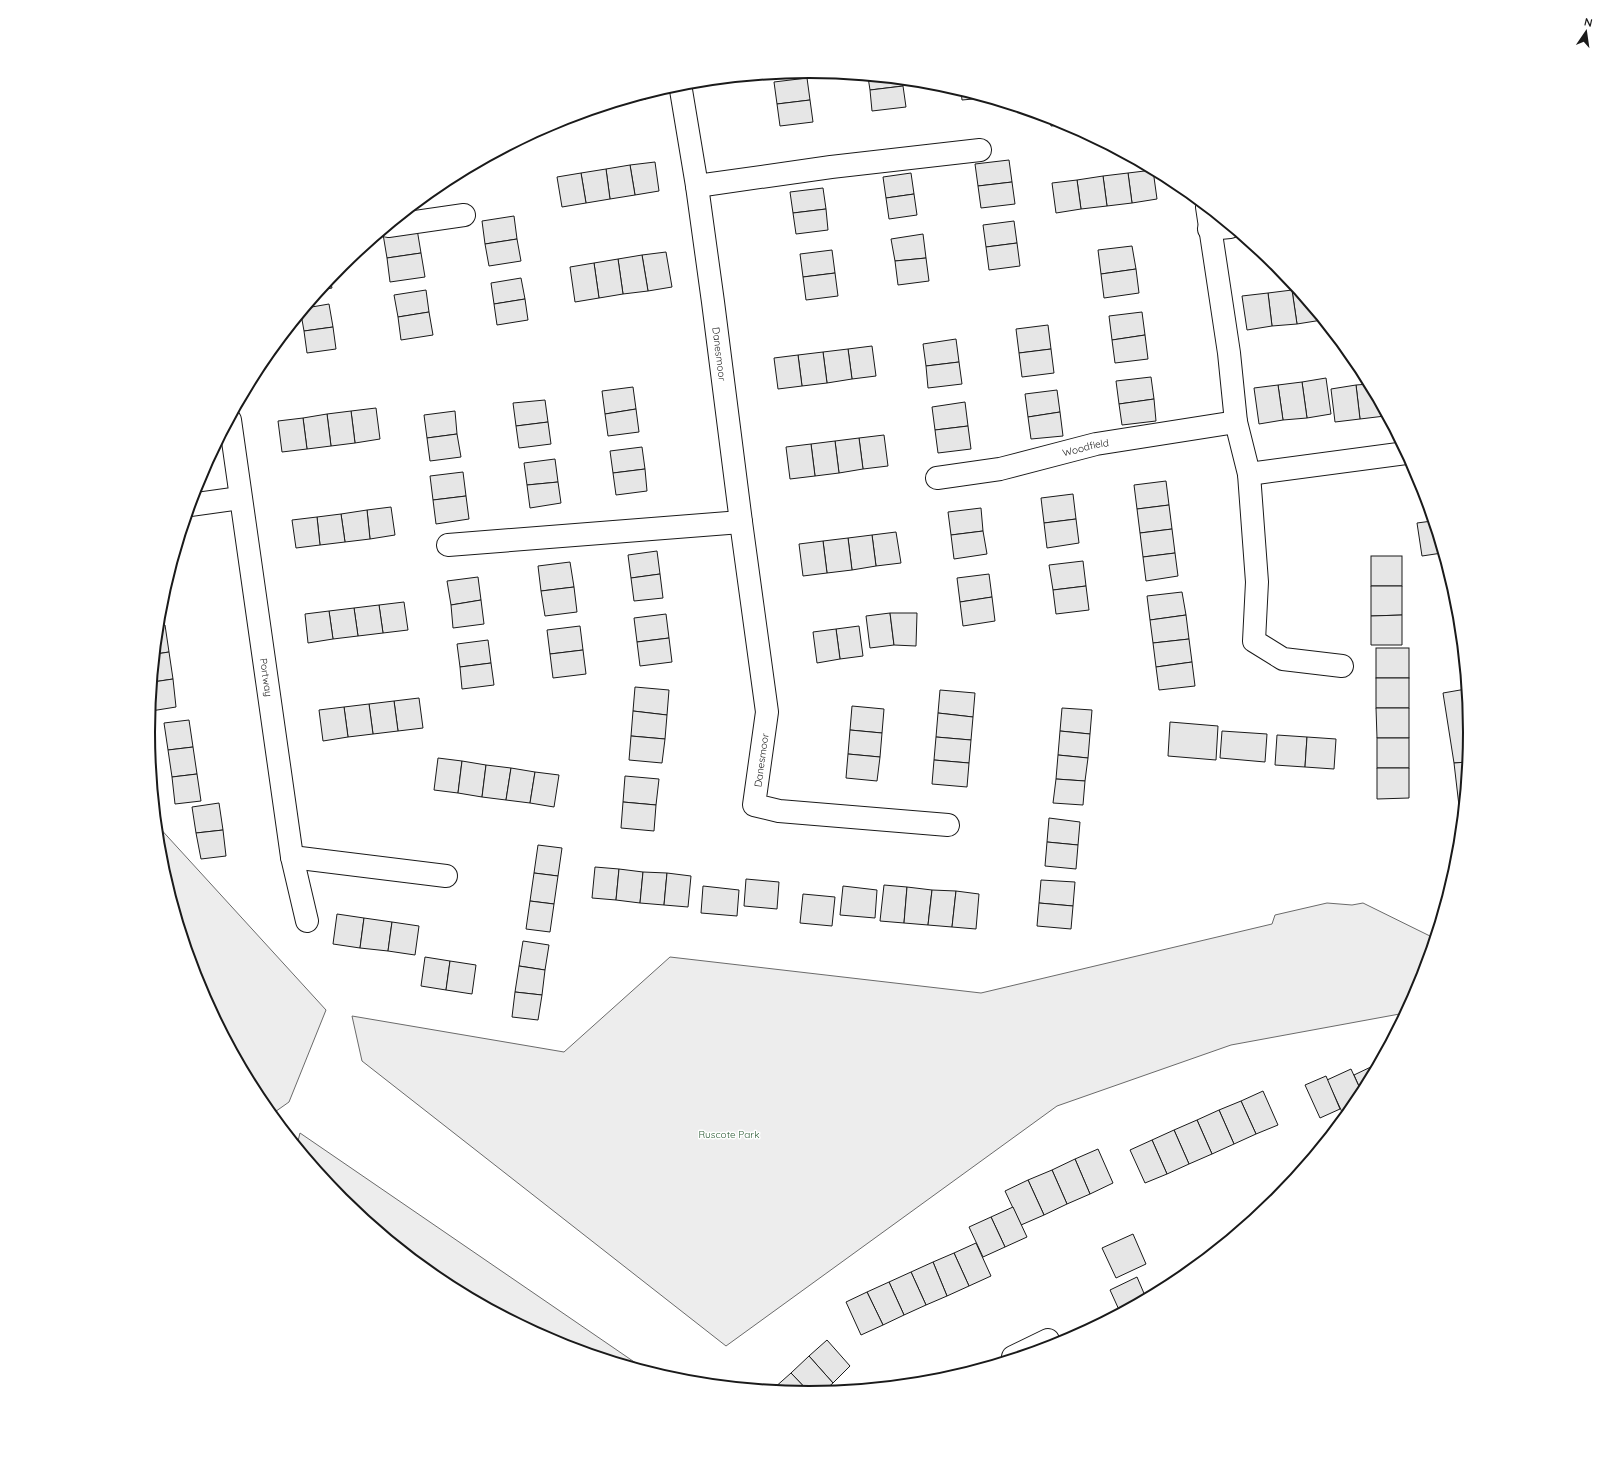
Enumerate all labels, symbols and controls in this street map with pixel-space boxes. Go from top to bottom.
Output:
north arrow [1566,12,1606,52]
text: N [1583,15,1594,30]
street label: Danesmoor [709,326,729,382]
street label: Woodfield [1061,436,1110,459]
street label: Portway [257,657,275,698]
street label: Danesmoor [751,732,772,788]
park label: Ruscote Park [698,1128,760,1141]

